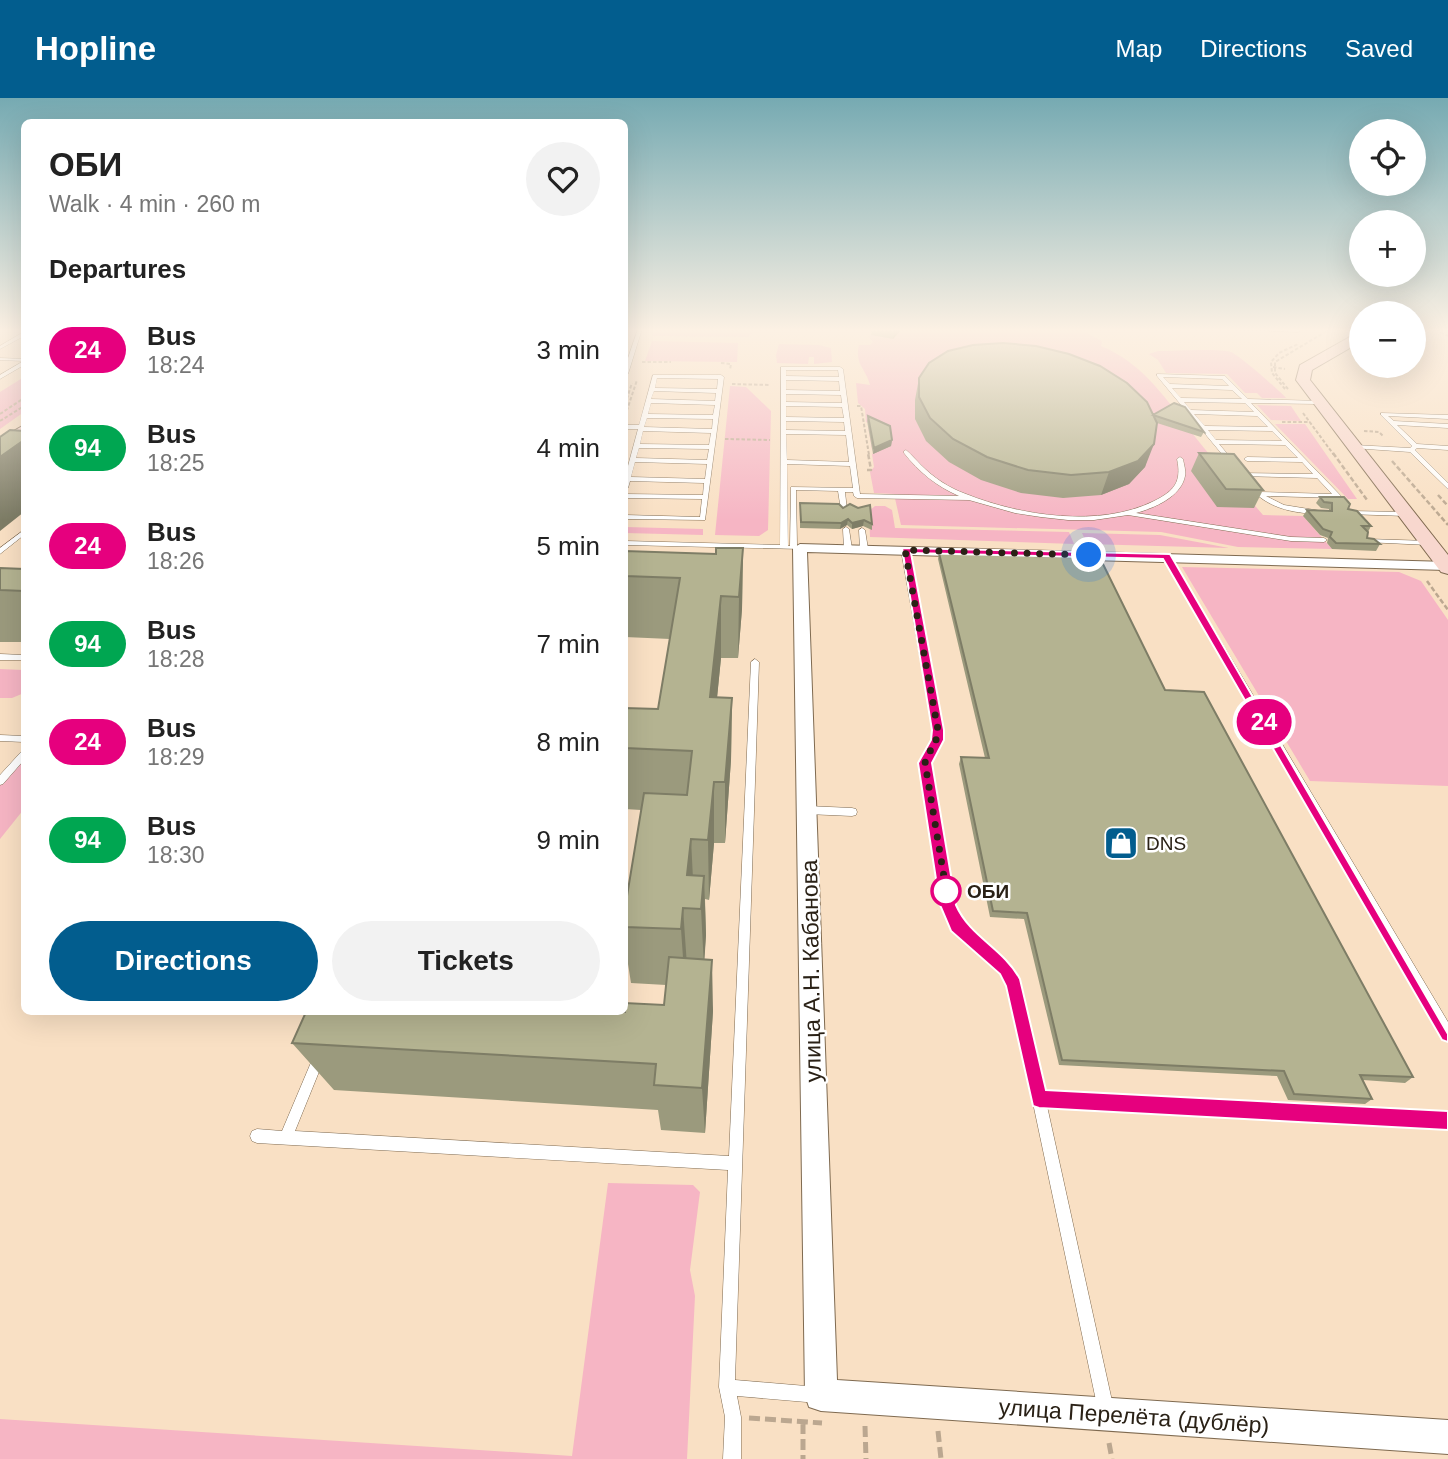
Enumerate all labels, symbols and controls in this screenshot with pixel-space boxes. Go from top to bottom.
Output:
text: Hopline [35,30,156,67]
text: Map [1116,35,1162,62]
text: Directions [1200,35,1307,62]
text: Saved [1345,35,1413,62]
map controls [1349,119,1426,378]
button: locate [1349,119,1426,196]
button: heart [526,142,600,216]
text: ОБИ [49,146,122,183]
text: Walk · 4 min · 260 m [49,191,260,217]
button: + [1349,210,1426,287]
text: Departures [49,254,186,284]
button: − [1349,301,1426,378]
text: Bus [147,321,196,351]
text: 3 min [536,335,600,365]
text: 24 [74,336,101,363]
text: 18:24 [147,352,205,378]
text: Bus [147,419,196,449]
text: 4 min [536,433,600,463]
text: 94 [74,434,101,461]
text: 18:25 [147,450,205,476]
text: Bus [147,517,196,547]
text: 5 min [536,531,600,561]
text: 24 [74,532,101,559]
your location [1071,537,1106,572]
text: 18:26 [147,548,205,574]
text: Bus [147,615,196,645]
text: 7 min [536,629,600,659]
text: 94 [74,630,101,657]
text: 18:28 [147,646,205,672]
line badge: 24 [1232,699,1296,745]
text: 24 [1251,708,1277,735]
text: Bus [147,713,196,743]
text: 8 min [536,727,600,757]
text: 24 [74,728,101,755]
text: 18:29 [147,744,205,770]
text: Bus [147,811,196,841]
shop icon: DNS [1102,824,1140,862]
text: 9 min [536,825,600,855]
text: 94 [74,826,101,853]
place label: DNS [1146,833,1186,854]
text: 18:30 [147,842,205,868]
street label: улица А.Н. Кабанова [796,859,826,1083]
marker: ОБИ [931,876,961,906]
place label: ОБИ [967,881,1009,902]
button: Directions [49,921,318,1001]
button: Tickets [332,921,600,1001]
street label: улица Перелёта (дублёр) [998,1394,1270,1438]

